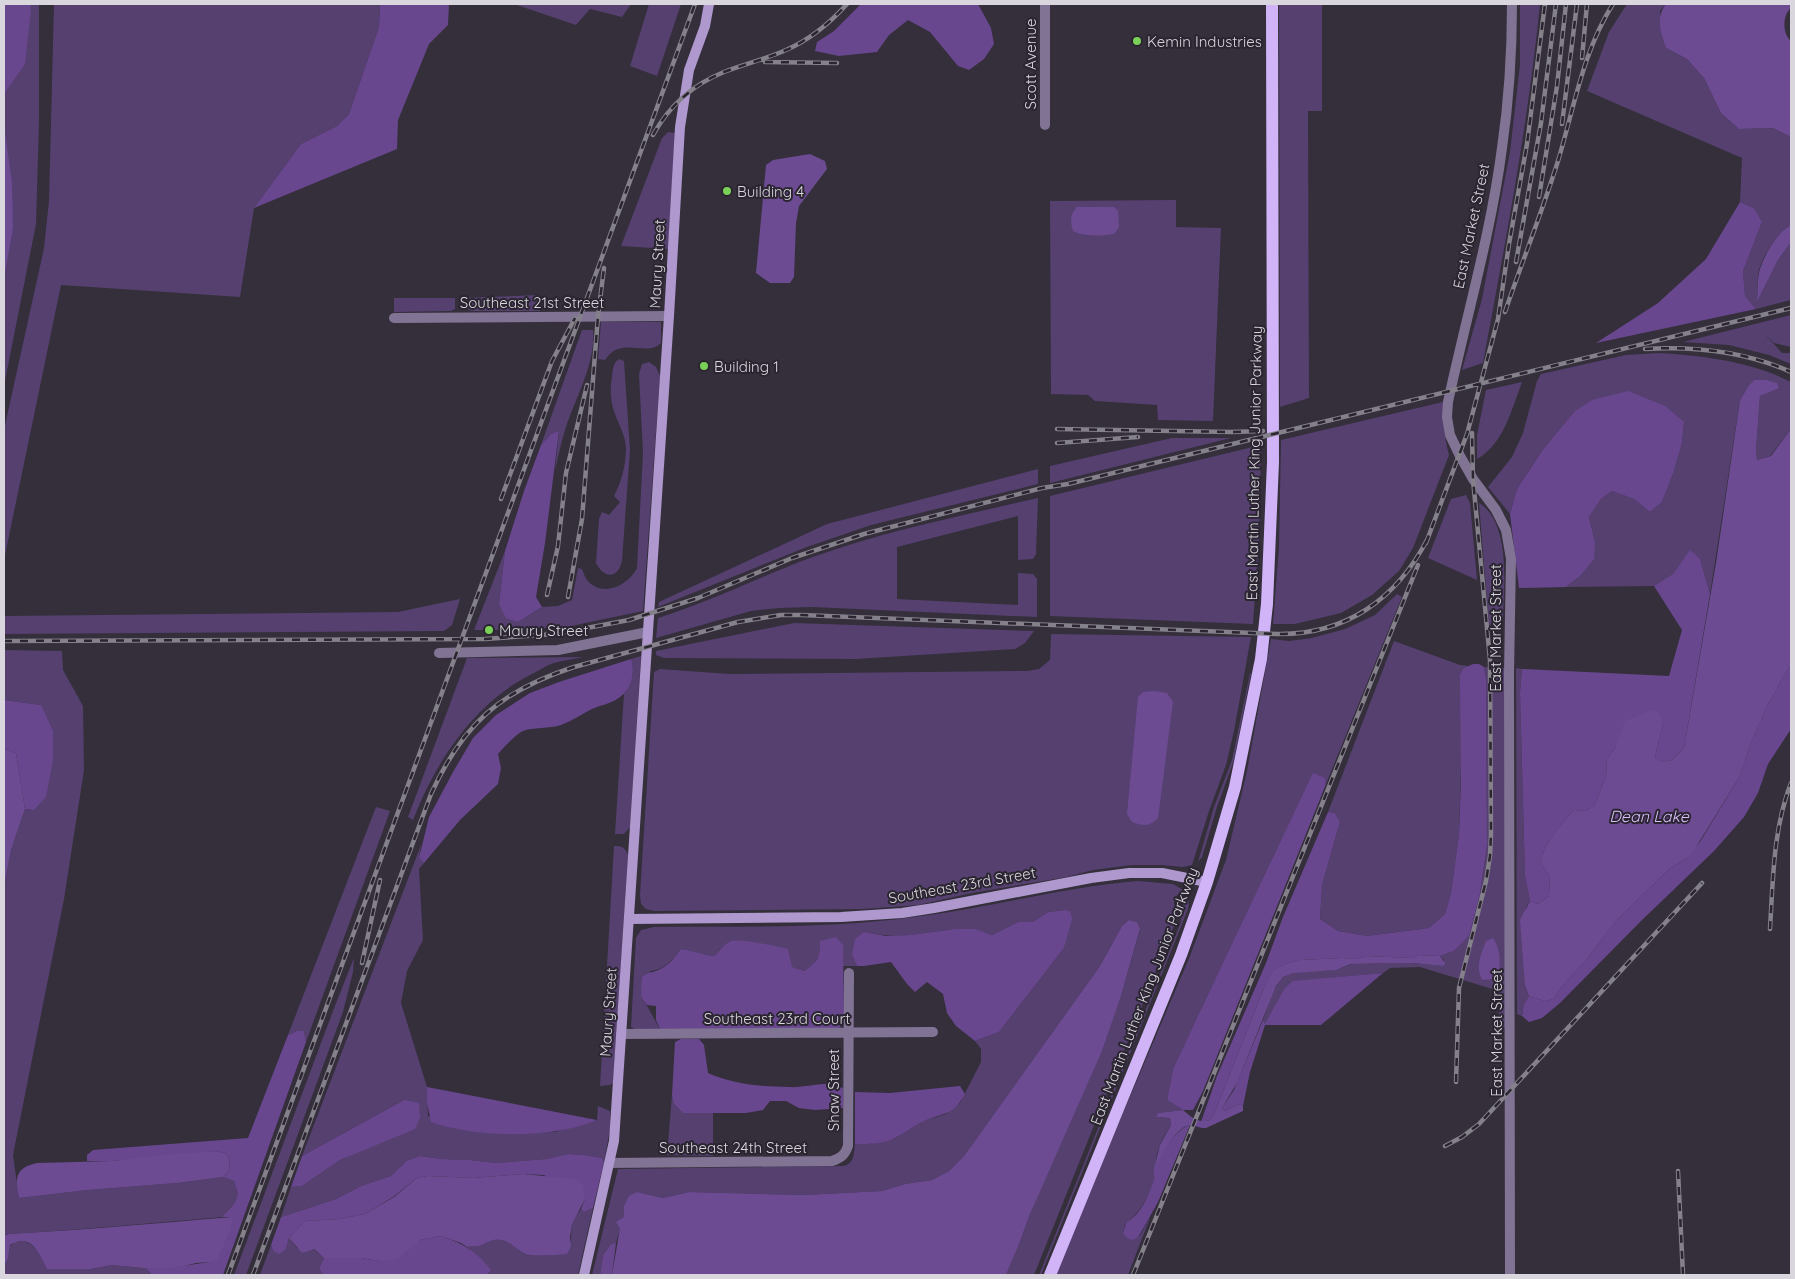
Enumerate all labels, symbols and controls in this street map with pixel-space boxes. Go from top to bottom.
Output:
street label: Scott Avenue [1021,19,1040,109]
place label: Kemin Industries [1147,32,1262,51]
marker: Kemin Industries [1131,35,1143,47]
street label: East Market Street [1448,162,1494,290]
place label: Building 4 [737,182,804,201]
marker: Building 4 [721,185,733,197]
street label: Maury Street [645,219,669,309]
street label: Southeast 21st Street [460,293,604,312]
street label: East Martin Luther King Junior Parkway [1242,325,1266,601]
place label: Building 1 [714,357,779,376]
marker: Building 1 [698,360,710,372]
street label: East Market Street [1486,564,1505,692]
place label: Maury Street [499,621,588,640]
marker: Maury Street [483,624,495,636]
water label: Dean Lake [1609,806,1690,826]
street label: Southeast 23rd Street [887,863,1037,907]
street label: East Martin Luther King Junior Parkway [1086,864,1202,1128]
street label: Maury Street [595,967,621,1057]
street label: East Market Street [1487,969,1506,1097]
street label: Southeast 23rd Court [704,1009,850,1028]
street label: Shaw Street [824,1049,843,1131]
street label: Southeast 24th Street [659,1138,807,1157]

